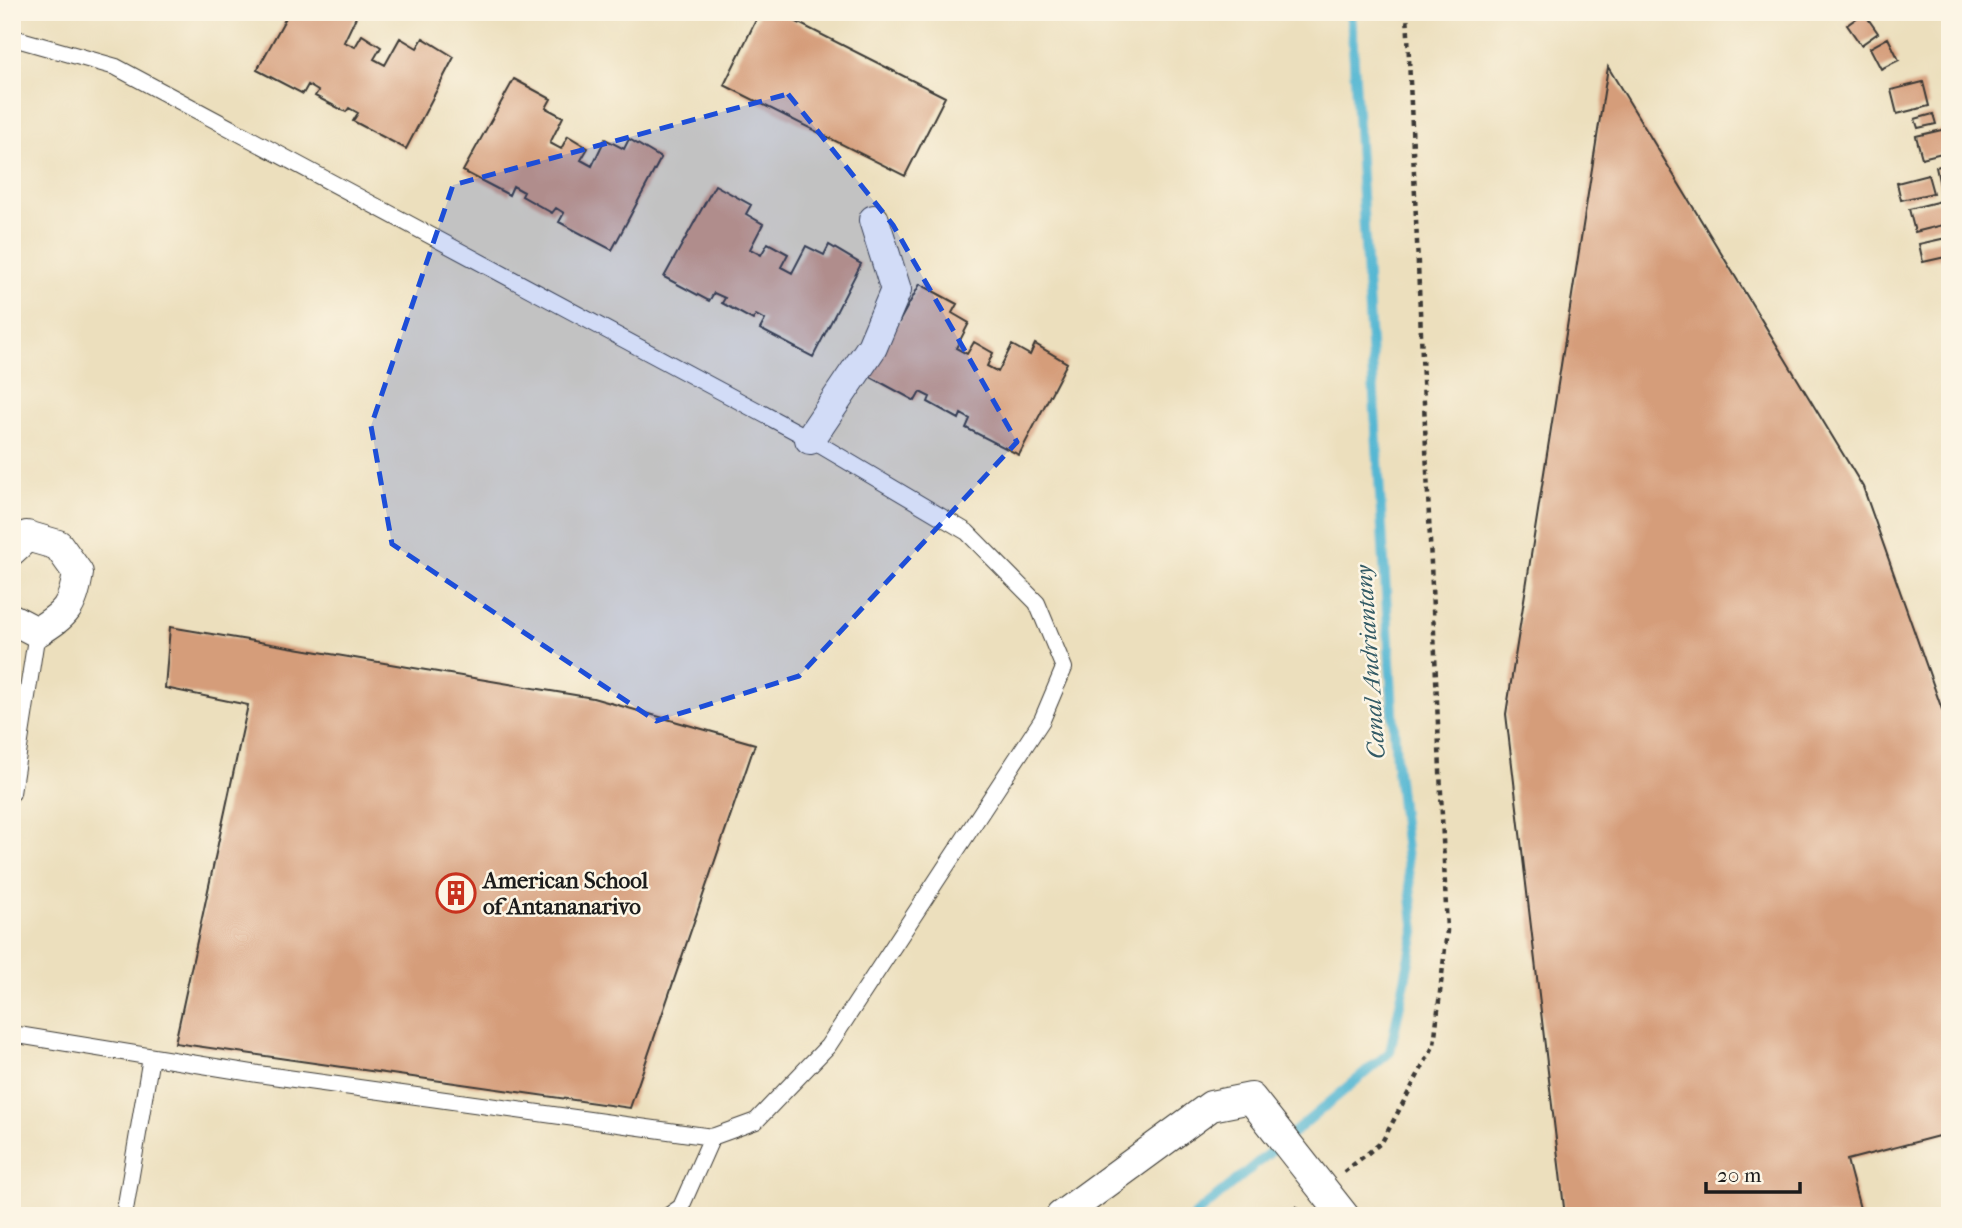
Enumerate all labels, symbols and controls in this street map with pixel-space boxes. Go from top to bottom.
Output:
water label: Canal Andriantany [1349,563,1391,760]
place label: American School of Antananarivo [481,867,649,920]
building icon: American School of Antananarivo [435,872,477,914]
scale bar [1706,1151,1801,1195]
text: 20 m [1717,1163,1762,1187]

